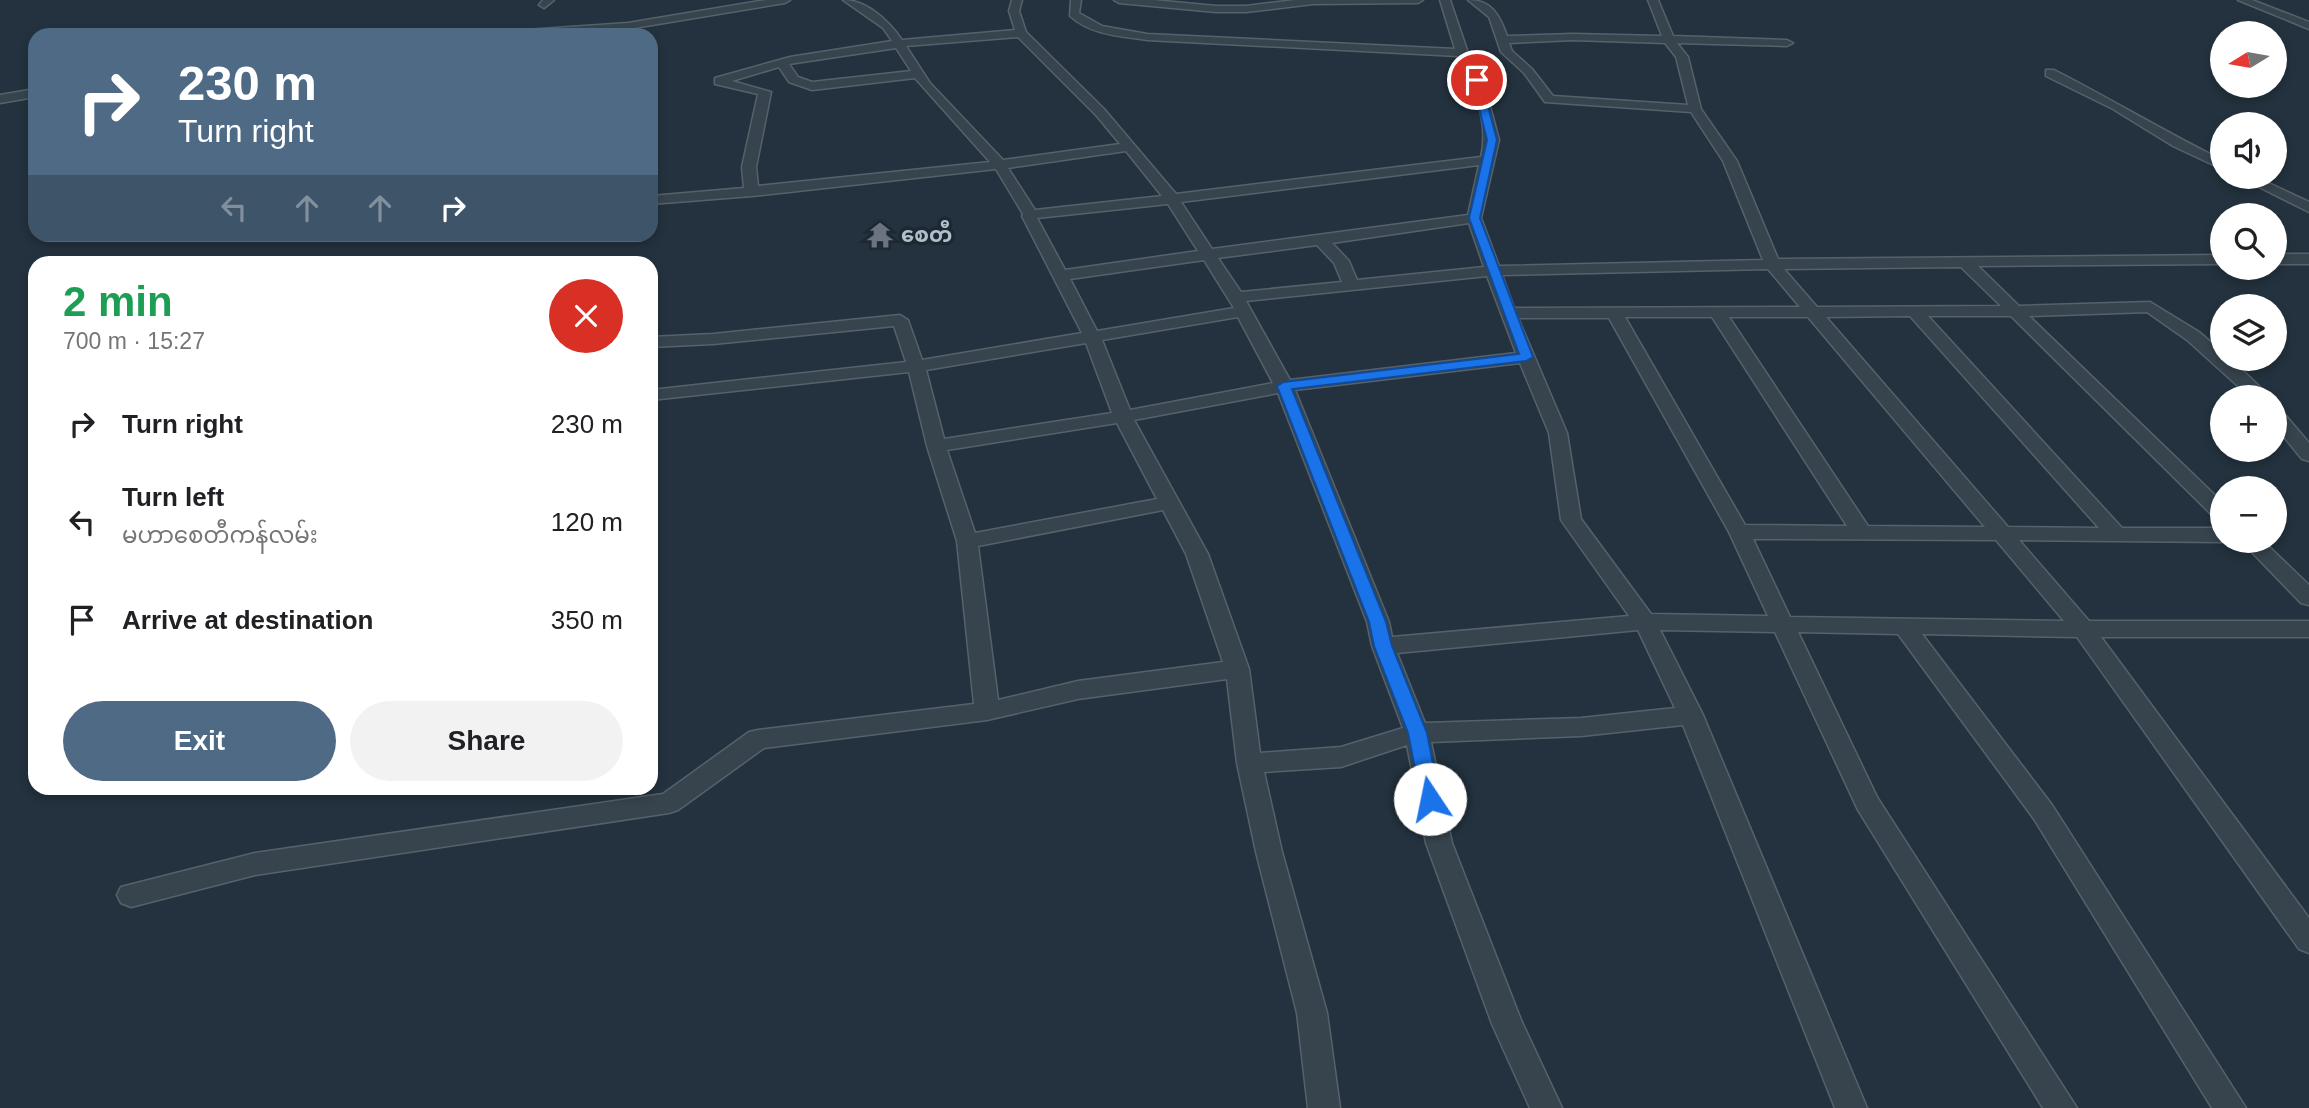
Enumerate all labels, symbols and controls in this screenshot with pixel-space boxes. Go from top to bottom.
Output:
north arrow [2210,21,2287,98]
map controls [2210,21,2287,553]
pin [1447,50,1507,110]
icon: right [63,56,154,147]
text: 230 m [178,56,317,110]
icon: arrive [1458,61,1496,99]
button: sound [2210,112,2287,189]
text: Turn right [178,113,314,149]
icon: left [215,189,253,227]
icon: ahead [288,189,326,227]
icon: ahead [361,189,399,227]
icon: right [434,189,472,227]
button: search [2210,203,2287,280]
temple icon: စေတီ [865,220,895,250]
place label: စေတီ [901,220,952,246]
text: 2 min [63,278,173,325]
button: close [549,279,623,353]
button: layers [2210,294,2287,371]
text: 700 m · 15:27 [63,328,205,354]
button: + [2210,385,2287,462]
icon: right [63,405,101,443]
text: Turn right [122,409,243,439]
text: 230 m [551,409,623,439]
button: − [2210,476,2287,553]
text: Turn left [122,482,224,512]
icon: left [63,503,101,541]
text: 120 m [551,507,623,537]
text: မဟာစေတီကန်လမ်း [122,522,318,548]
icon: arrive [63,601,101,639]
text: Arrive at destination [122,605,373,635]
text: 350 m [551,605,623,635]
button: Exit [63,701,336,781]
button: Share [350,701,623,781]
position arrow [1393,762,1467,836]

